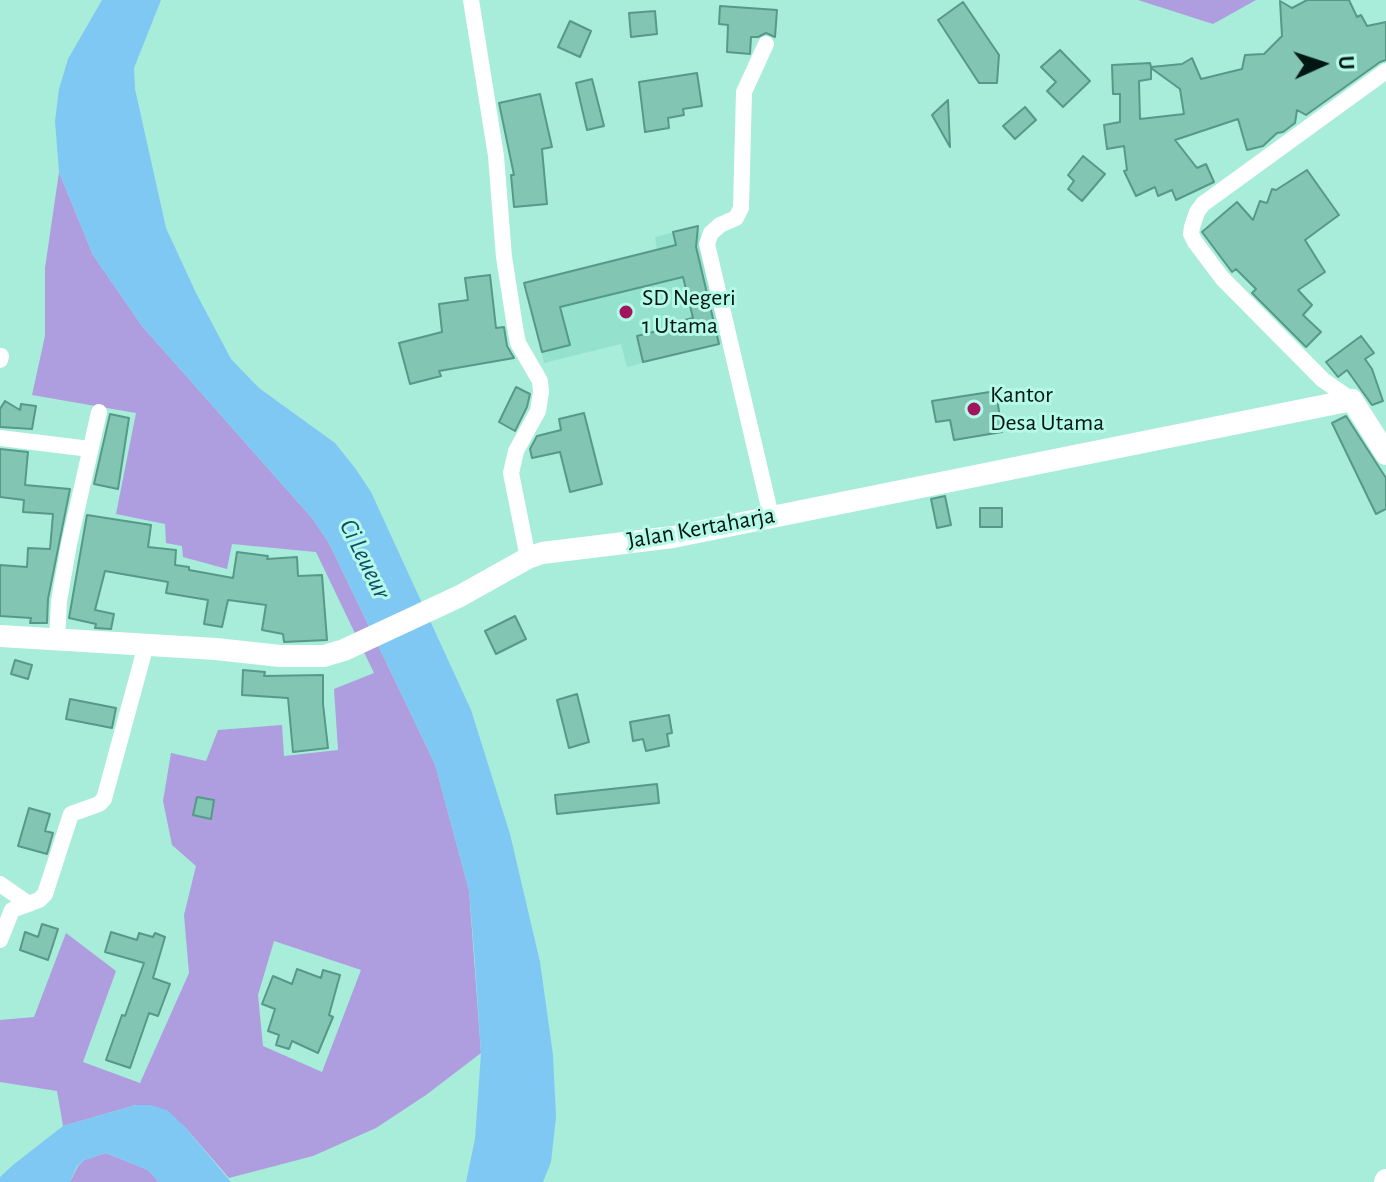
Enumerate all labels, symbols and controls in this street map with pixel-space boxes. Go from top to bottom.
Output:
north arrow [1282,24,1362,104]
text: U [1335,55,1357,70]
place label: SD Negeri 1 Utama [642,284,736,340]
marker: SD Negeri 1 Utama [617,303,635,321]
place label: Kantor Desa Utama [990,381,1104,437]
marker: Kantor Desa Utama [965,400,983,418]
street label: Jalan Kertaharja [625,501,777,555]
water label: Ci Leueur [332,514,398,604]

